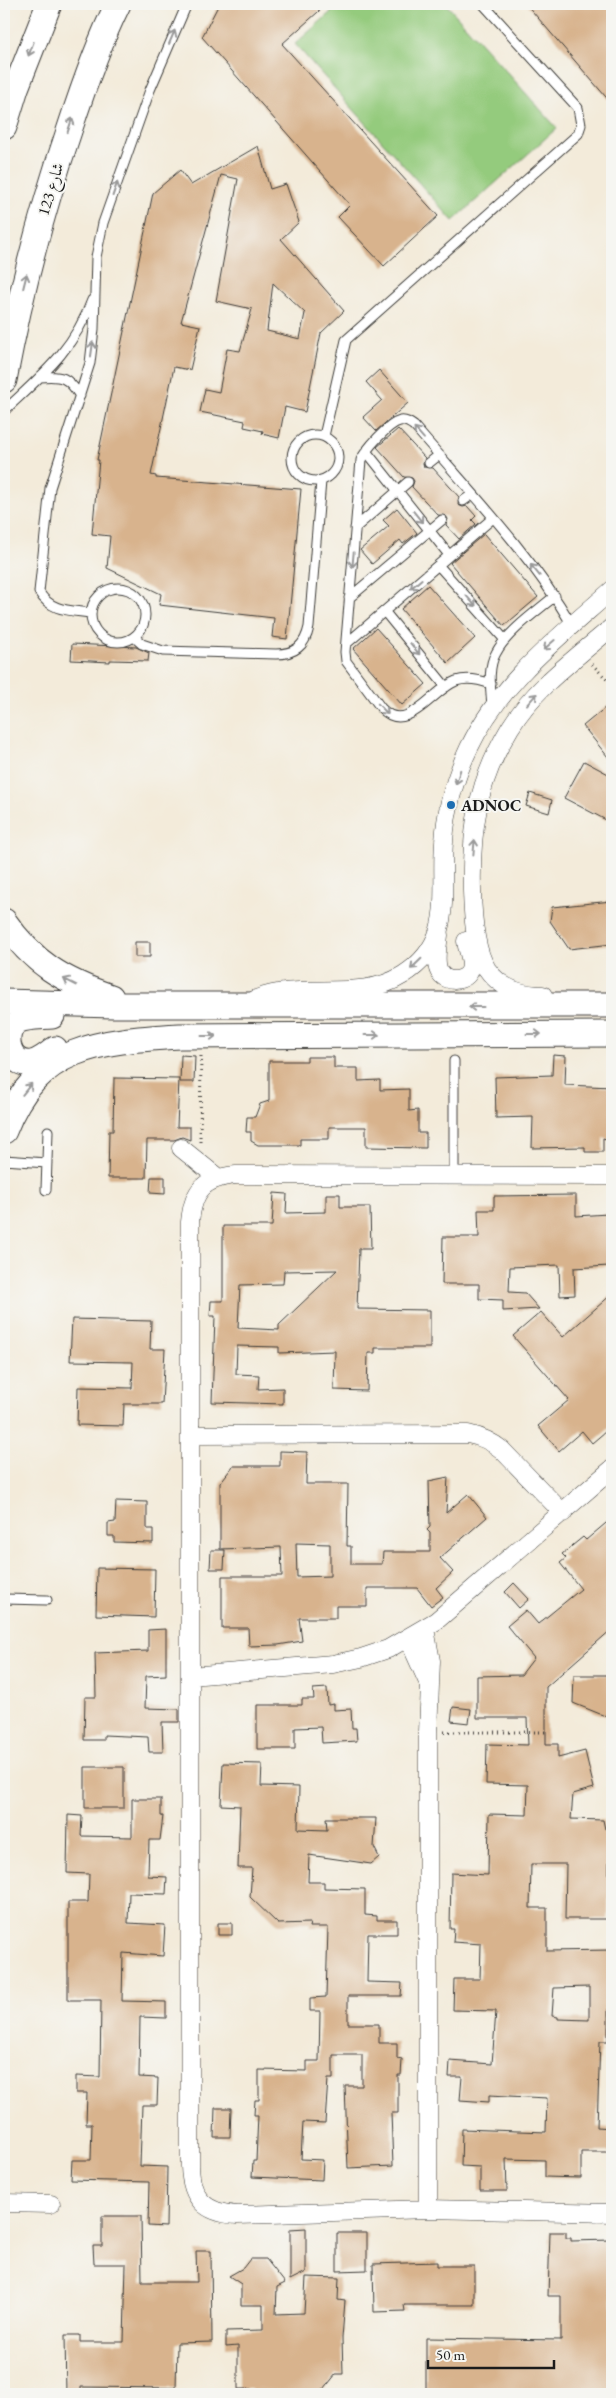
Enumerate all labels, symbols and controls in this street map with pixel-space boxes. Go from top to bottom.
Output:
one-way arrow [167,30,177,45]
one-way arrow [26,41,35,56]
one-way arrow [66,117,76,133]
street label: شارع 123 [33,160,71,219]
one-way arrow [111,182,120,198]
one-way arrow [20,273,30,289]
one-way arrow [87,341,97,357]
one-way arrow [414,426,425,439]
one-way arrow [412,510,424,523]
one-way arrow [348,552,357,568]
one-way arrow [530,564,541,577]
one-way arrow [410,578,423,589]
one-way arrow [465,594,476,607]
one-way arrow [543,639,556,650]
one-way arrow [409,642,420,655]
one-way arrow [526,693,538,706]
one-way arrow [377,703,389,715]
one-way arrow [452,768,462,784]
place label: ADNOC [460,795,521,816]
marker: ADNOC [445,799,457,811]
one-way arrow [469,840,479,856]
one-way arrow [410,958,423,970]
one-way arrow [63,977,78,987]
one-way arrow [468,1002,484,1012]
one-way arrow [526,1029,542,1039]
one-way arrow [363,1030,379,1040]
one-way arrow [200,1031,217,1041]
one-way arrow [21,1083,32,1096]
scale bar [428,2338,555,2370]
text: 50 m [436,2345,465,2364]

